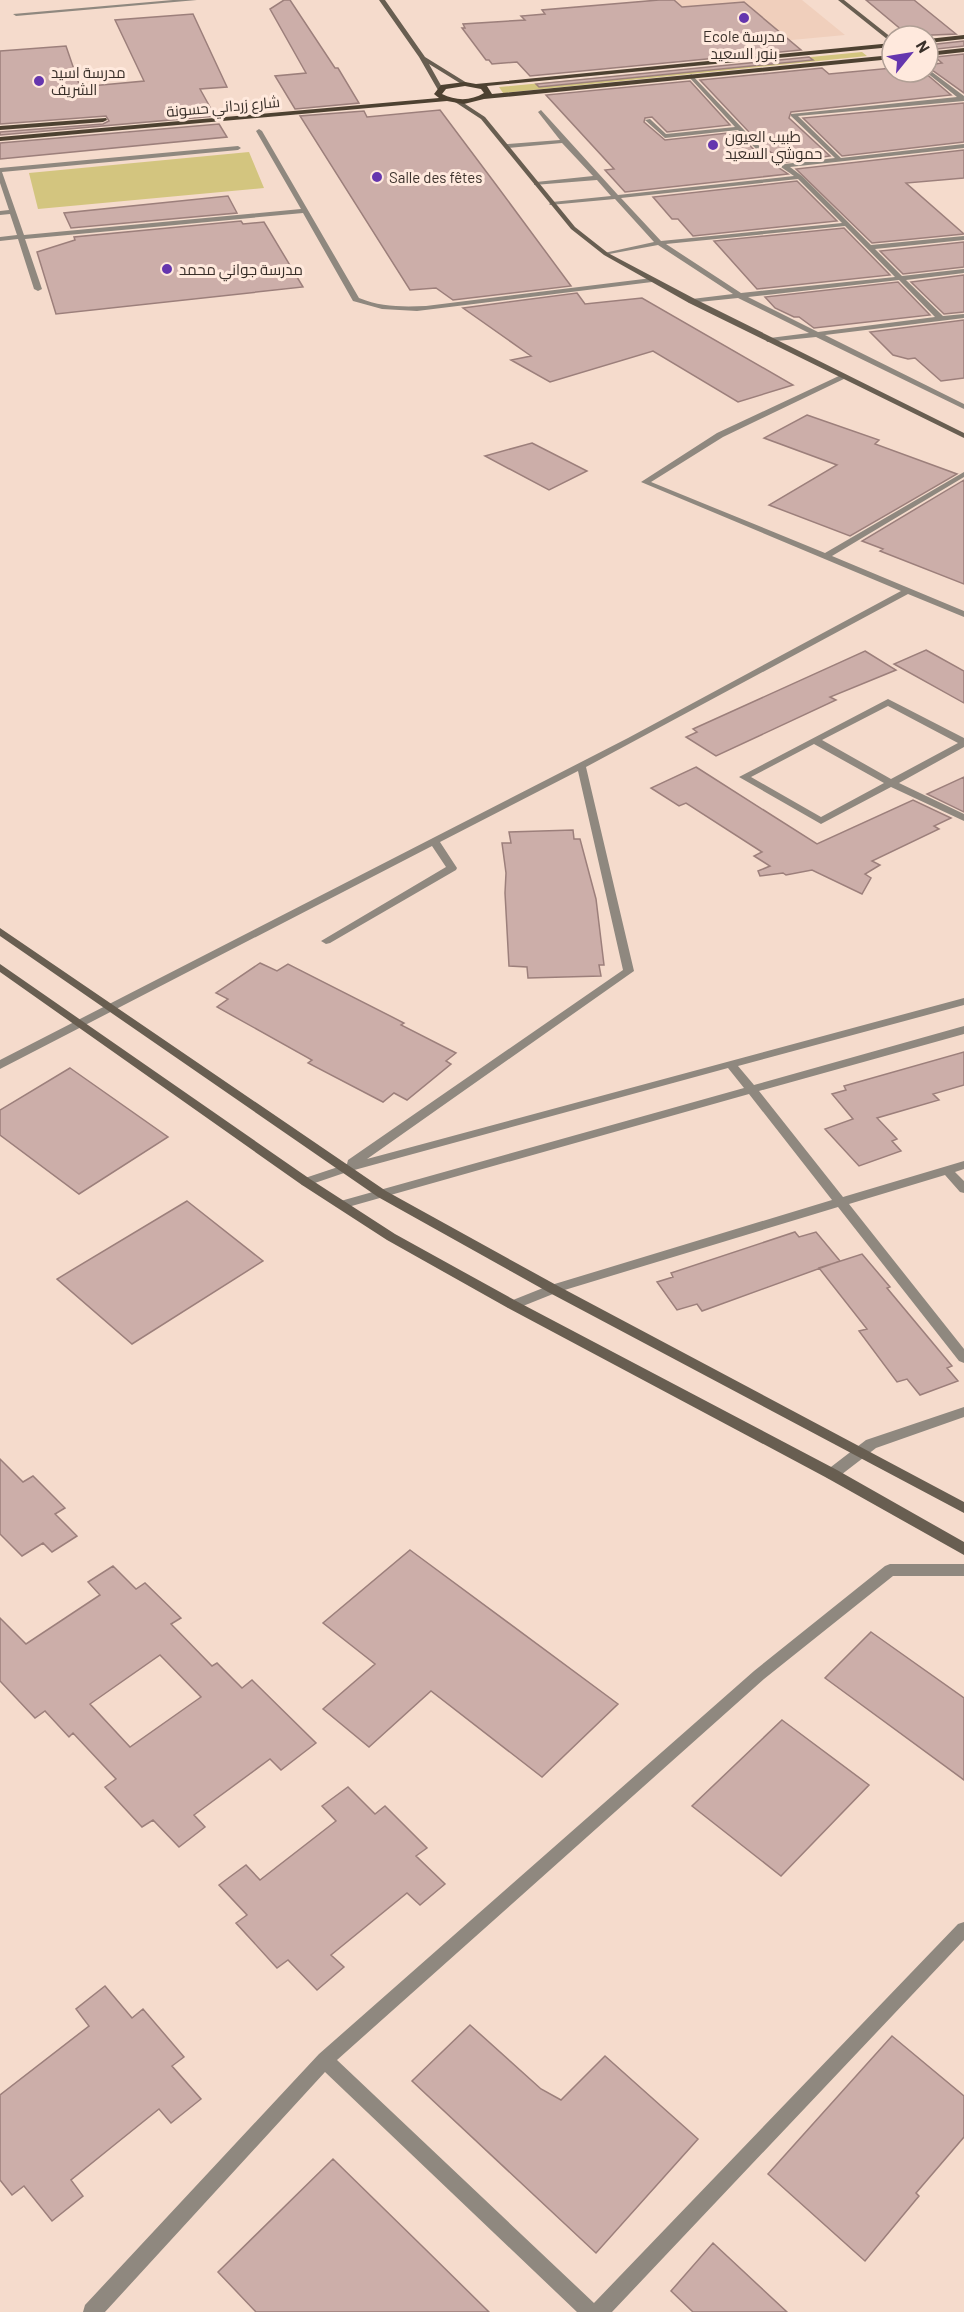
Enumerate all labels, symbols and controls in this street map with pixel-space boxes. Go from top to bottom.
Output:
marker: Ecole مدرسة بنور السعيد [737,11,751,25]
north arrow [880,24,940,84]
place label: Ecole مدرسة بنور السعيد [703,27,785,63]
text: N [913,37,934,56]
place label: مدرسة اسيد الشريف [51,63,126,99]
marker: مدرسة اسيد الشريف [32,74,46,88]
street label: شارع زرداني حسونة [165,92,281,124]
place label: طبيب العيون حموشي السعيد [725,127,822,166]
marker: طبيب العيون حموشي السعيد [706,138,720,152]
place label: Salle des fêtes [389,168,482,186]
marker: Salle des fêtes [370,170,384,184]
place label: مدرسة جواني محمد [179,260,303,282]
marker: مدرسة جواني محمد [160,262,174,276]

